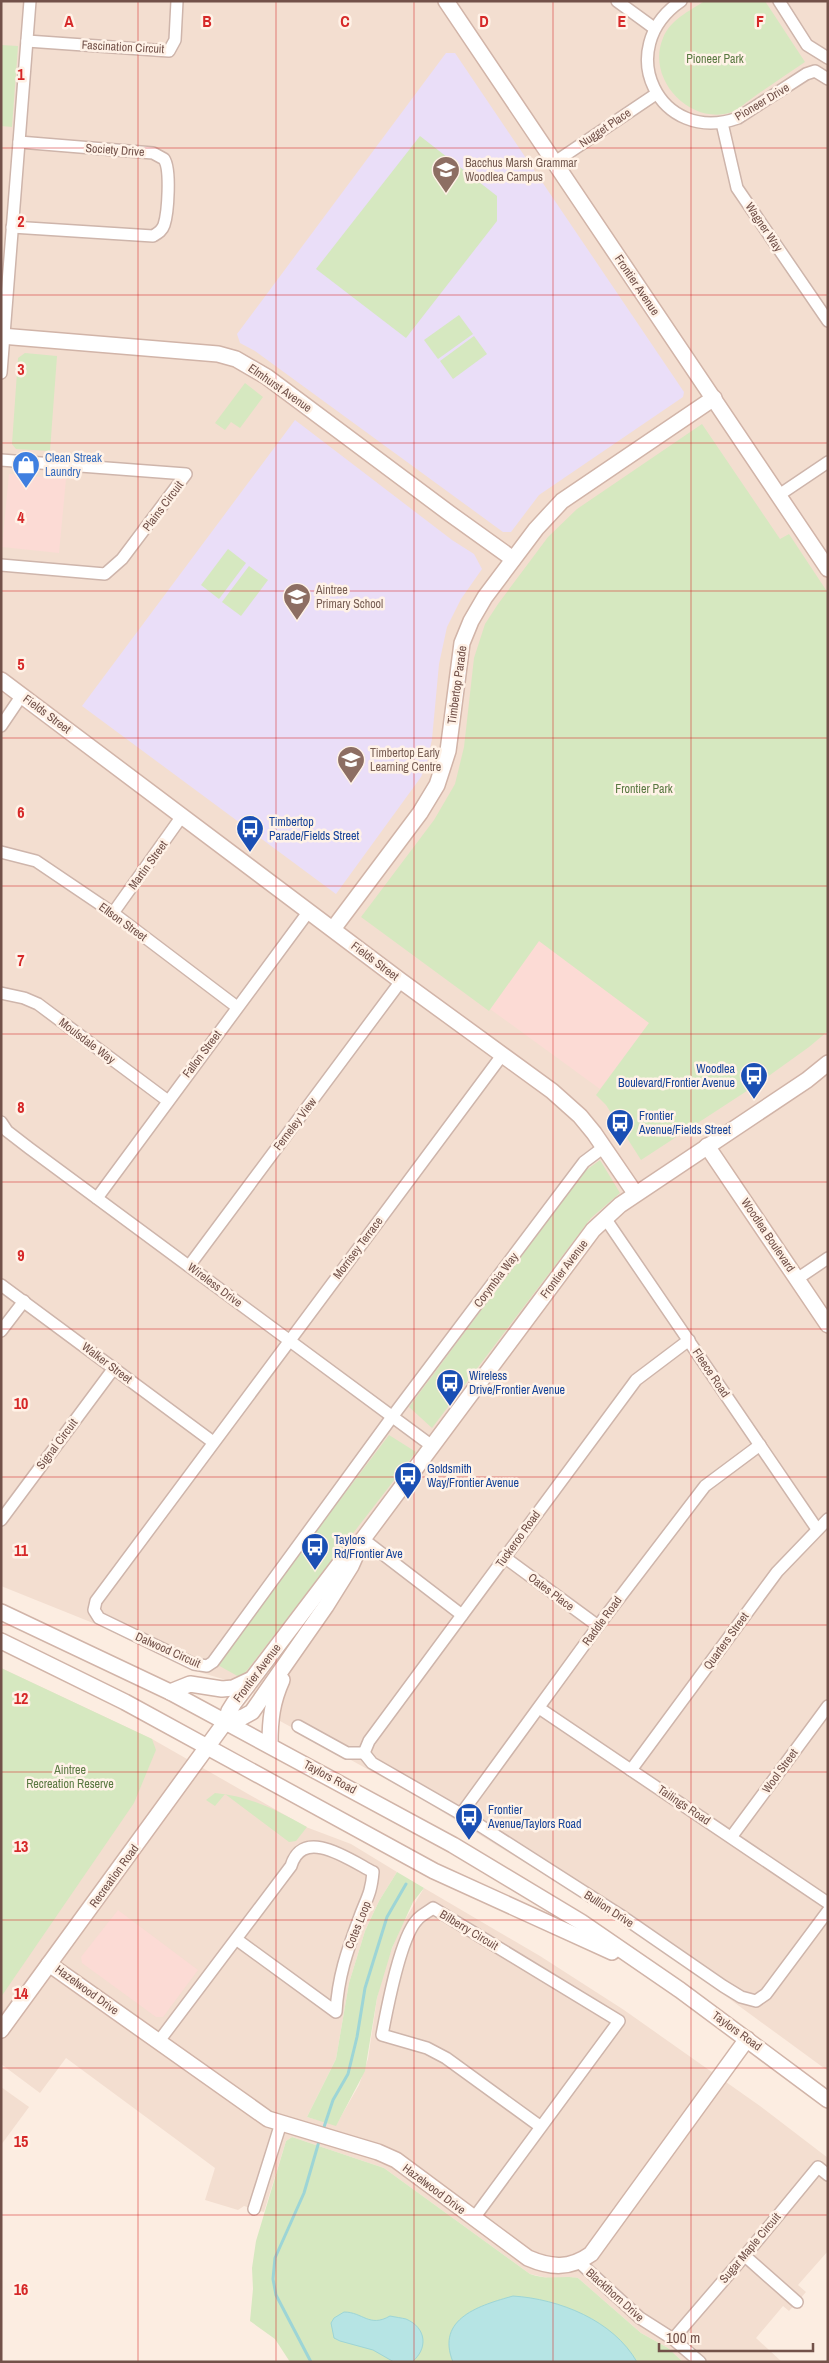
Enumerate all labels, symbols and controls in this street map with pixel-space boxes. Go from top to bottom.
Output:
text: A [64,10,74,32]
text: B [202,10,212,32]
text: C [340,10,350,32]
text: D [479,10,489,32]
text: E [618,10,627,32]
text: F [756,10,764,32]
street label: Fascination Circuit [81,37,165,57]
park label: Pioneer Park [686,51,744,67]
text: 1 [17,63,25,85]
street label: Pioneer Drive [732,80,792,124]
street label: Nugget Place [576,105,634,151]
street label: Society Drive [85,140,145,160]
school or university icon: Bacchus Marsh Grammar Woodlea Campus [431,155,461,194]
place label: Bacchus Marsh Grammar Woodlea Campus [465,155,578,185]
street label: Wagner Way [742,199,786,255]
text: 2 [17,210,25,232]
street label: Frontier Avenue [611,252,663,318]
text: 3 [17,358,25,380]
street label: Elmhurst Avenue [245,360,315,416]
shop icon: Clean Streak Laundry [11,450,41,489]
place label: Clean Streak Laundry [45,450,102,480]
street label: Plains Circuit [139,477,187,534]
text: 4 [17,506,25,528]
school or university icon: Aintree Primary School [282,582,312,621]
place label: Aintree Primary School [315,582,383,612]
street label: Timbertop Parade [444,645,470,725]
text: 5 [17,653,25,675]
street label: Fields Street [20,691,74,737]
school or university icon: Timbertop Early Learning Centre [336,745,366,784]
place label: Timbertop Early Learning Centre [370,745,441,775]
park label: Frontier Park [615,781,673,797]
text: 6 [17,801,25,823]
bus stop icon: Timbertop Parade/Fields Street [235,814,265,853]
place label: Timbertop Parade/Fields Street [269,814,360,844]
street label: Martin Street [125,837,171,893]
street label: Ellson Street [96,899,150,945]
street label: Fields Street [348,938,402,984]
text: 7 [17,949,25,971]
street label: Moulsdale Way [55,1014,119,1068]
street label: Fallon Street [179,1027,225,1081]
place label: Woodlea Boulevard/Frontier Avenue [618,1061,736,1091]
bus stop icon: Woodlea Boulevard/Frontier Avenue [739,1061,769,1100]
street label: Ferneley View [270,1094,321,1154]
text: 8 [17,1096,25,1118]
bus stop icon: Frontier Avenue/Fields Street [605,1108,635,1147]
place label: Frontier Avenue/Fields Street [638,1108,731,1138]
street label: Woodlea Boulevard [737,1195,799,1275]
street label: Morrisey Terrace [329,1214,387,1282]
street label: Frontier Avenue [537,1236,591,1302]
text: 9 [17,1244,25,1266]
street label: Corymbia Way [470,1249,522,1311]
street label: Wireless Drive [184,1259,246,1311]
street label: Walker Street [79,1339,136,1387]
street label: Fleece Road [689,1345,733,1401]
bus stop icon: Wireless Drive/Frontier Avenue [435,1368,465,1407]
place label: Wireless Drive/Frontier Avenue [469,1368,565,1398]
text: 10 [14,1392,28,1414]
street label: Signal Circuit [33,1415,81,1473]
bus stop icon: Goldsmith Way/Frontier Avenue [393,1461,423,1500]
place label: Goldsmith Way/Frontier Avenue [427,1461,519,1491]
street label: Tuckeroo Road [492,1507,544,1571]
bus stop icon: Taylors Rd/Frontier Ave [300,1532,330,1571]
place label: Taylors Rd/Frontier Ave [334,1532,403,1562]
text: 11 [14,1539,29,1561]
street label: Oates Place [525,1569,577,1615]
street label: Raddle Road [579,1593,625,1649]
street label: Quarters Street [700,1609,752,1673]
street label: Dalwood Circuit [133,1628,203,1672]
street label: Frontier Avenue [230,1640,284,1706]
text: 12 [14,1687,28,1709]
street label: Wool Street [758,1745,802,1796]
street label: Taylors Road [301,1756,359,1798]
park label: Aintree Recreation Reserve [26,1762,114,1792]
street label: Tailings Road [654,1781,714,1829]
bus stop icon: Frontier Avenue/Taylors Road [454,1802,484,1841]
place label: Frontier Avenue/Taylors Road [487,1802,582,1832]
text: 13 [14,1835,28,1857]
street label: Recreation Road [86,1841,142,1911]
street label: Bullion Drive [581,1887,637,1931]
street label: Cotes Loop [341,1899,375,1951]
street label: Bilberry Circuit [437,1906,501,1954]
street label: Hazelwood Drive [52,1962,122,2018]
text: 14 [14,1982,29,2004]
street label: Taylors Road [709,2008,765,2054]
text: 15 [14,2130,28,2152]
street label: Hazelwood Drive [399,2160,469,2218]
street label: Sugar Maple Circuit [716,2209,784,2287]
street label: Blackthorn Drive [583,2265,647,2325]
text: 16 [14,2278,28,2300]
scale bar [659,2320,813,2352]
text: 100 m [666,2327,700,2348]

